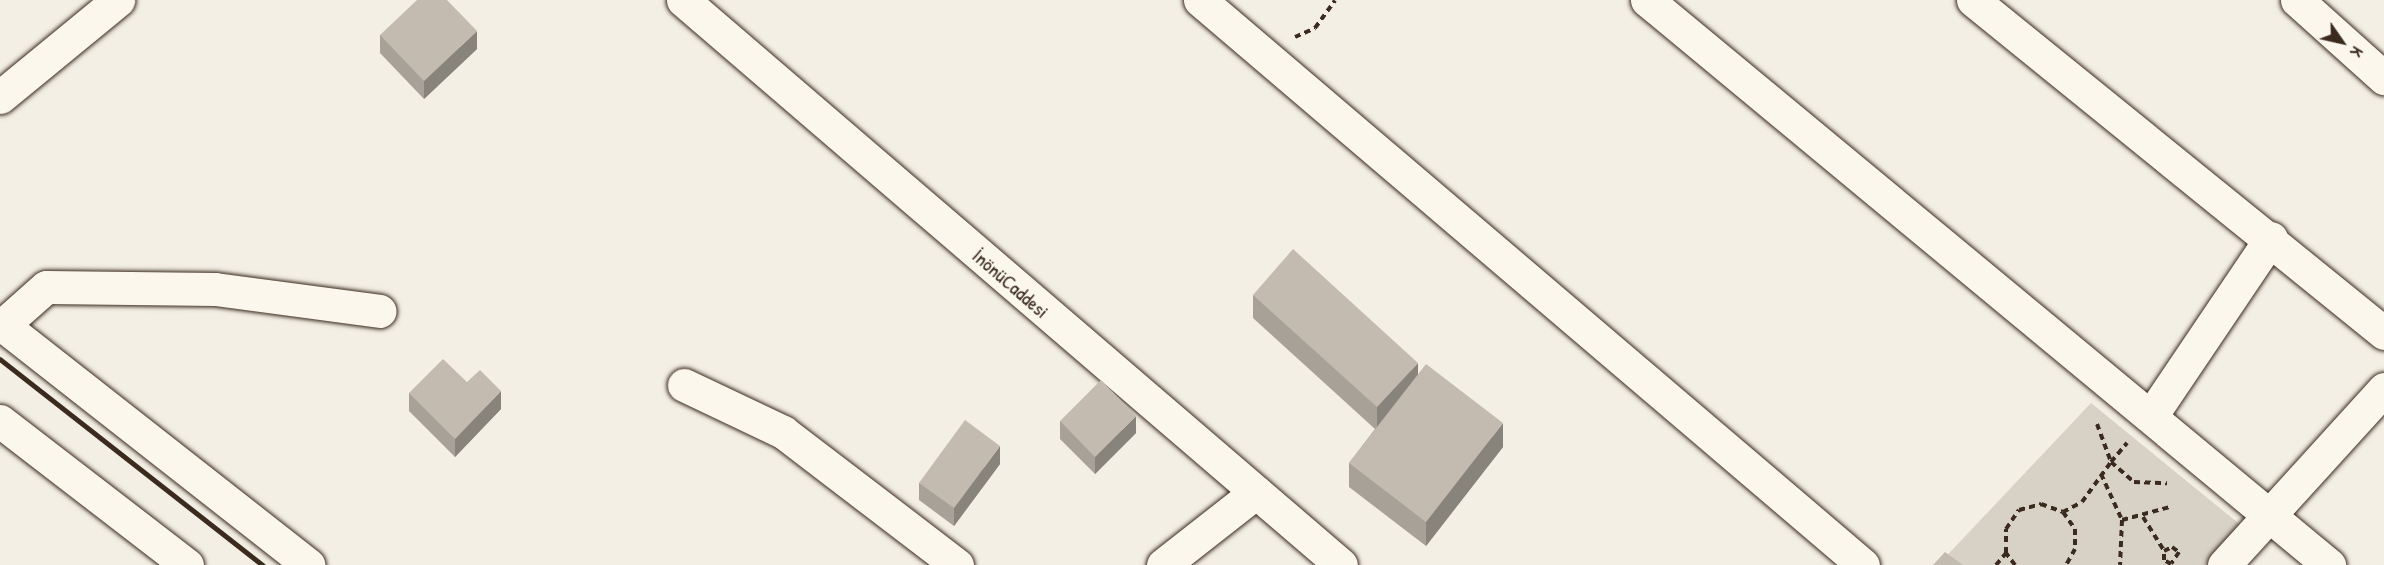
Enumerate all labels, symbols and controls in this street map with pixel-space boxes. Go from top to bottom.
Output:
north arrow [2312,12,2372,72]
text: K [2345,42,2368,62]
street label: İnönüCaddesi [968,243,1054,323]

